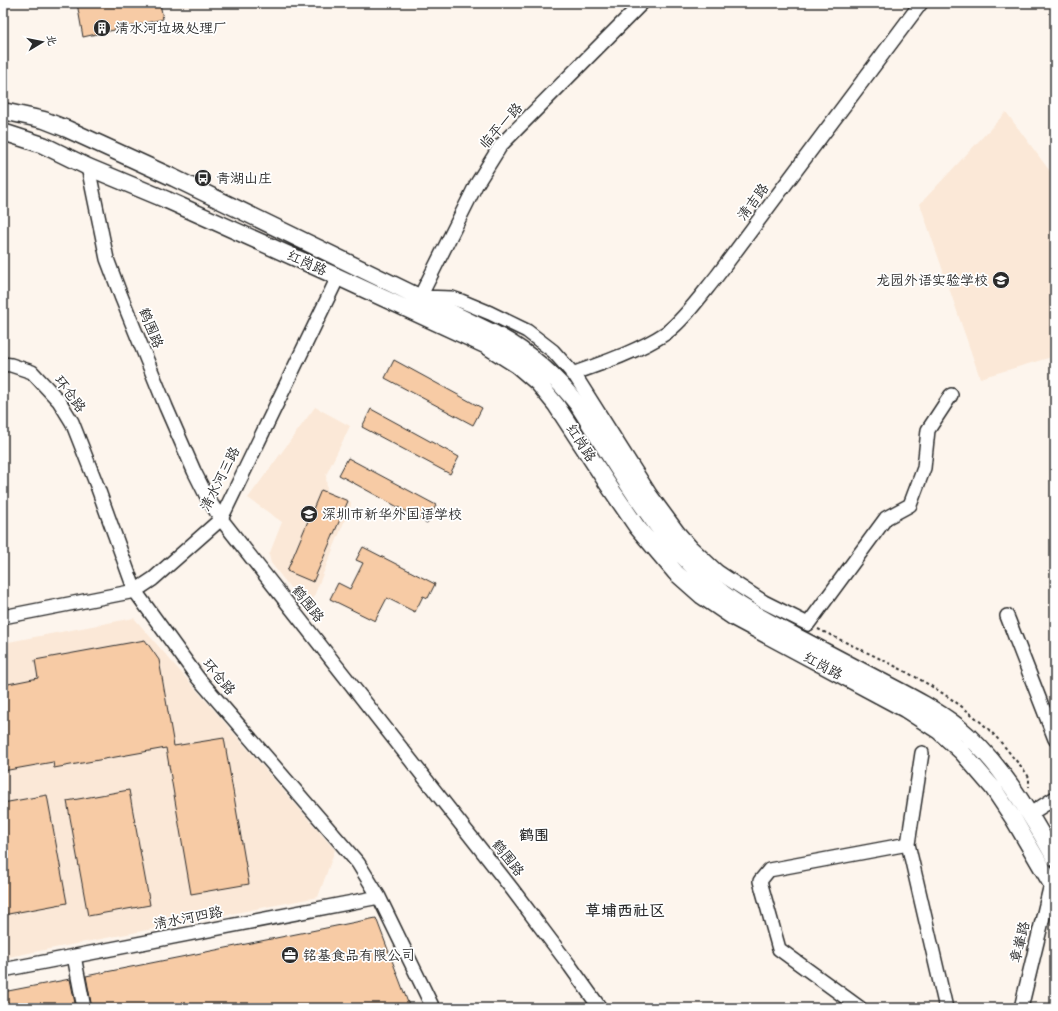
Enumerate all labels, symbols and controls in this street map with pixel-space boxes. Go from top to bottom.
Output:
building icon: 清水河垃圾处理厂 [92,18,112,38]
place label: 清水河垃圾处理厂 [115,20,227,37]
north arrow [22,22,62,62]
text: 北 [44,34,59,47]
street label: 临平一路 [476,100,526,152]
bus stop icon: 青湖山庄 [193,168,213,188]
place label: 青湖山庄 [216,170,272,187]
street label: 清吉路 [734,180,772,224]
street label: 红岗路 [284,247,330,279]
school or university icon: 龙园外语实验学校 [991,270,1011,290]
place label: 龙园外语实验学校 [876,272,988,289]
street label: 鹤围路 [135,305,167,351]
street label: 环仓路 [51,372,89,416]
street label: 红岗路 [562,421,600,465]
street label: 清水河三路 [197,444,243,514]
school or university icon: 深圳市新华外国语学校 [299,504,319,524]
place label: 深圳市新华外国语学校 [322,506,462,523]
street label: 鹤围路 [288,582,328,626]
street label: 红岗路 [800,649,846,683]
street label: 环仓路 [199,655,239,699]
district label: 鹤围 [519,826,549,844]
street label: 鹤围路 [488,836,528,880]
district label: 草埔西社区 [585,901,665,920]
street label: 清水河四路 [152,903,224,933]
street label: 章輋路 [1007,920,1033,964]
office icon: 铭基食品有限公司 [280,945,300,965]
place label: 铭基食品有限公司 [303,947,415,964]

